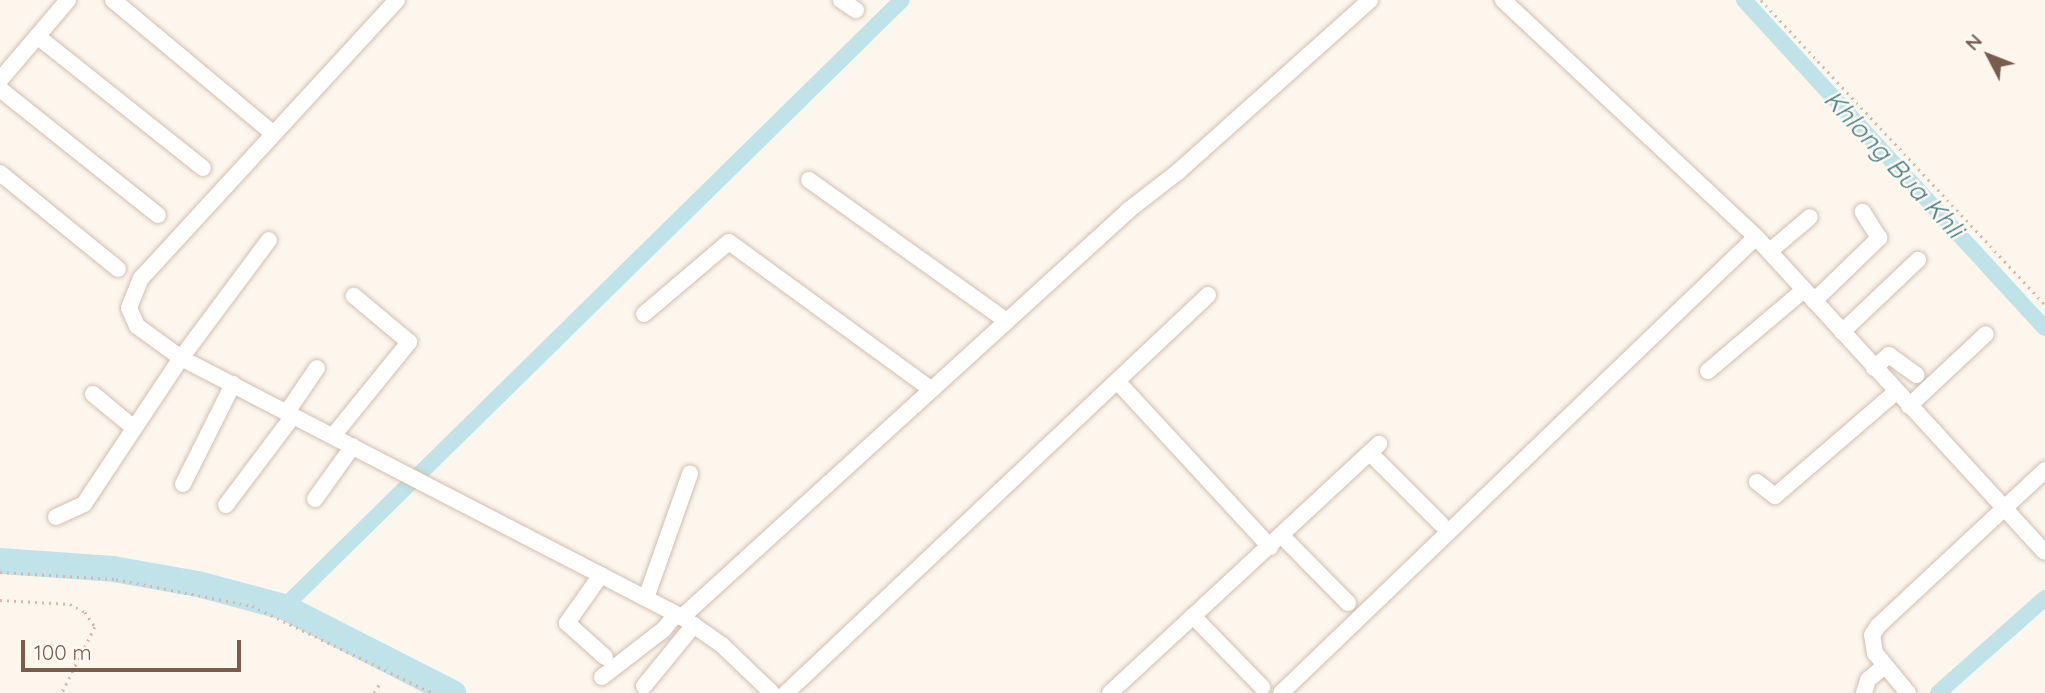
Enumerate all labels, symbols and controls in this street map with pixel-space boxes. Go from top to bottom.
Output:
north arrow [1954,21,2024,91]
text: N [1960,29,1987,55]
water label: Khlong Bua Khli [1818,84,1970,244]
scale bar [24,626,245,670]
text: 100 m [34,639,92,665]

